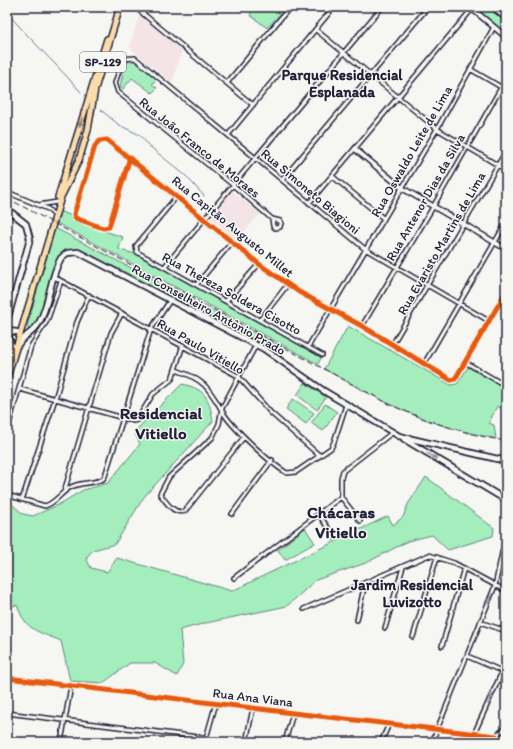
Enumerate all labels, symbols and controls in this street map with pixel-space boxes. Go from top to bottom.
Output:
road number: SP-129 [80,52,126,72]
district label: Parque Residencial Esplanada [281,66,403,102]
street label: Rua Oswaldo Leite de Lima [368,83,455,220]
street label: Rua João Franco de Moraes [136,94,263,201]
one-way arrow [78,116,84,128]
street label: Rua Antenor Dias da Silva [383,131,468,264]
street label: Rua Simoneto Biagioni [258,145,363,237]
street label: Rua Evaristo Martins de Lima [394,169,489,317]
street label: Rua Capitão Augusto Millet [169,173,297,280]
street label: Rua Thereza Soldera Cisotto [160,249,304,338]
street label: Rua Conselheiro Antônio Prado [129,261,289,358]
street label: Rua Paulo Vitiello [154,315,247,378]
district label: Residencial Vitiello [120,403,202,443]
one-way arrow [426,452,438,459]
district label: Chácaras Vitiello [307,502,376,542]
district label: Jardim Residencial Luvizotto [350,576,474,611]
one-way arrow [486,593,492,605]
street label: Rua Ana Viana [212,685,294,710]
one-way arrow [487,693,493,705]

